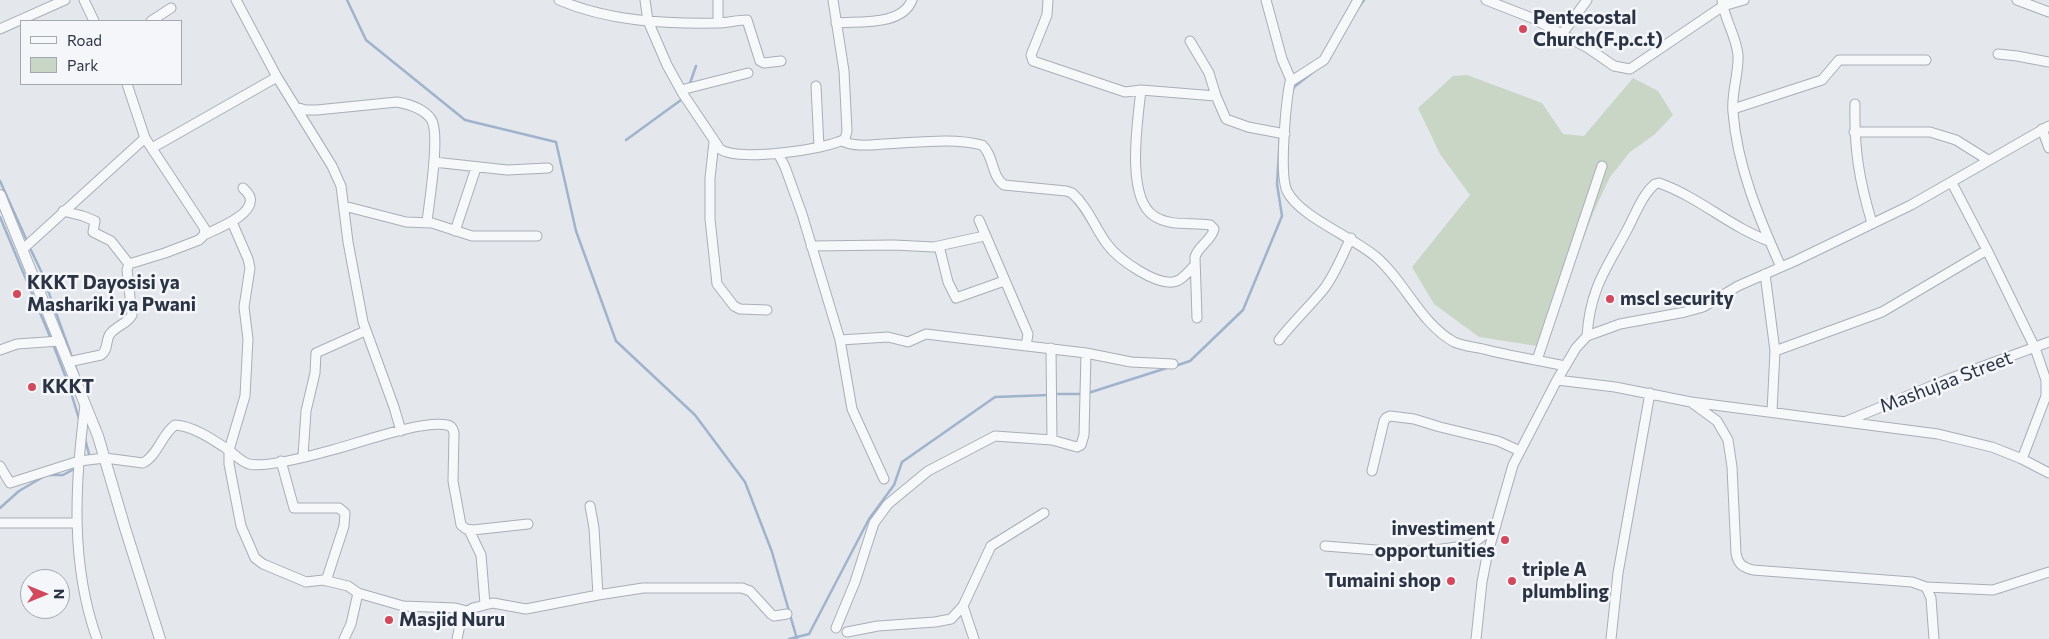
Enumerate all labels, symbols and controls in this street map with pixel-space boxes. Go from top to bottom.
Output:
place label: Pentecostal Church(F.p.c.t) [1533,7,1663,51]
legend [20,20,182,85]
marker: Pentecostal Church(F.p.c.t) [1517,23,1529,35]
text: Road [67,31,102,49]
text: Park [67,56,98,74]
place label: KKKT Dayosisi ya Mashariki ya Pwani [27,272,196,316]
marker: KKKT Dayosisi ya Mashariki ya Pwani [11,288,23,300]
place label: mscl security [1620,288,1734,310]
marker: mscl security [1604,293,1616,305]
street label: Mashujaa Street [1876,346,2016,418]
place label: KKKT [42,376,94,398]
marker: KKKT [26,381,38,393]
place label: investiment opportunities [1375,518,1495,562]
marker: investiment opportunities [1499,534,1511,546]
place label: triple A plumbling [1522,559,1609,603]
north arrow [20,569,70,619]
place label: Tumaini shop [1325,570,1441,592]
marker: Tumaini shop [1445,575,1457,587]
marker: triple A plumbling [1506,575,1518,587]
text: N [51,589,68,599]
place label: Masjid Nuru [399,609,505,631]
marker: Masjid Nuru [383,614,395,626]

